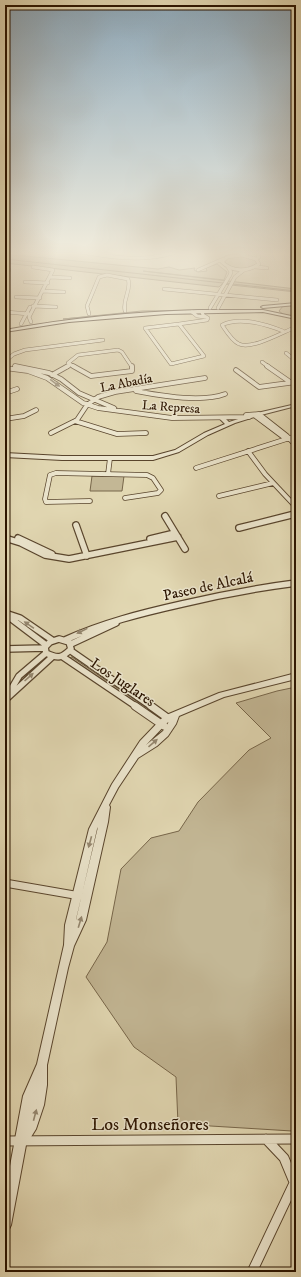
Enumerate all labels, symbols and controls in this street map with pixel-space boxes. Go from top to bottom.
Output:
street label: La Abadía [99,370,154,396]
one-way arrow [50,379,60,387]
street label: La Represa [141,397,201,417]
street label: Paseo de Alcalá [161,568,255,605]
one-way arrow [24,621,35,629]
one-way arrow [76,628,87,634]
street label: Los Juglares [87,654,159,711]
one-way arrow [24,672,34,682]
one-way arrow [148,739,159,748]
one-way arrow [87,836,93,848]
one-way arrow [77,915,83,927]
one-way arrow [32,1109,38,1121]
street label: Los Monseñores [91,1114,209,1136]

